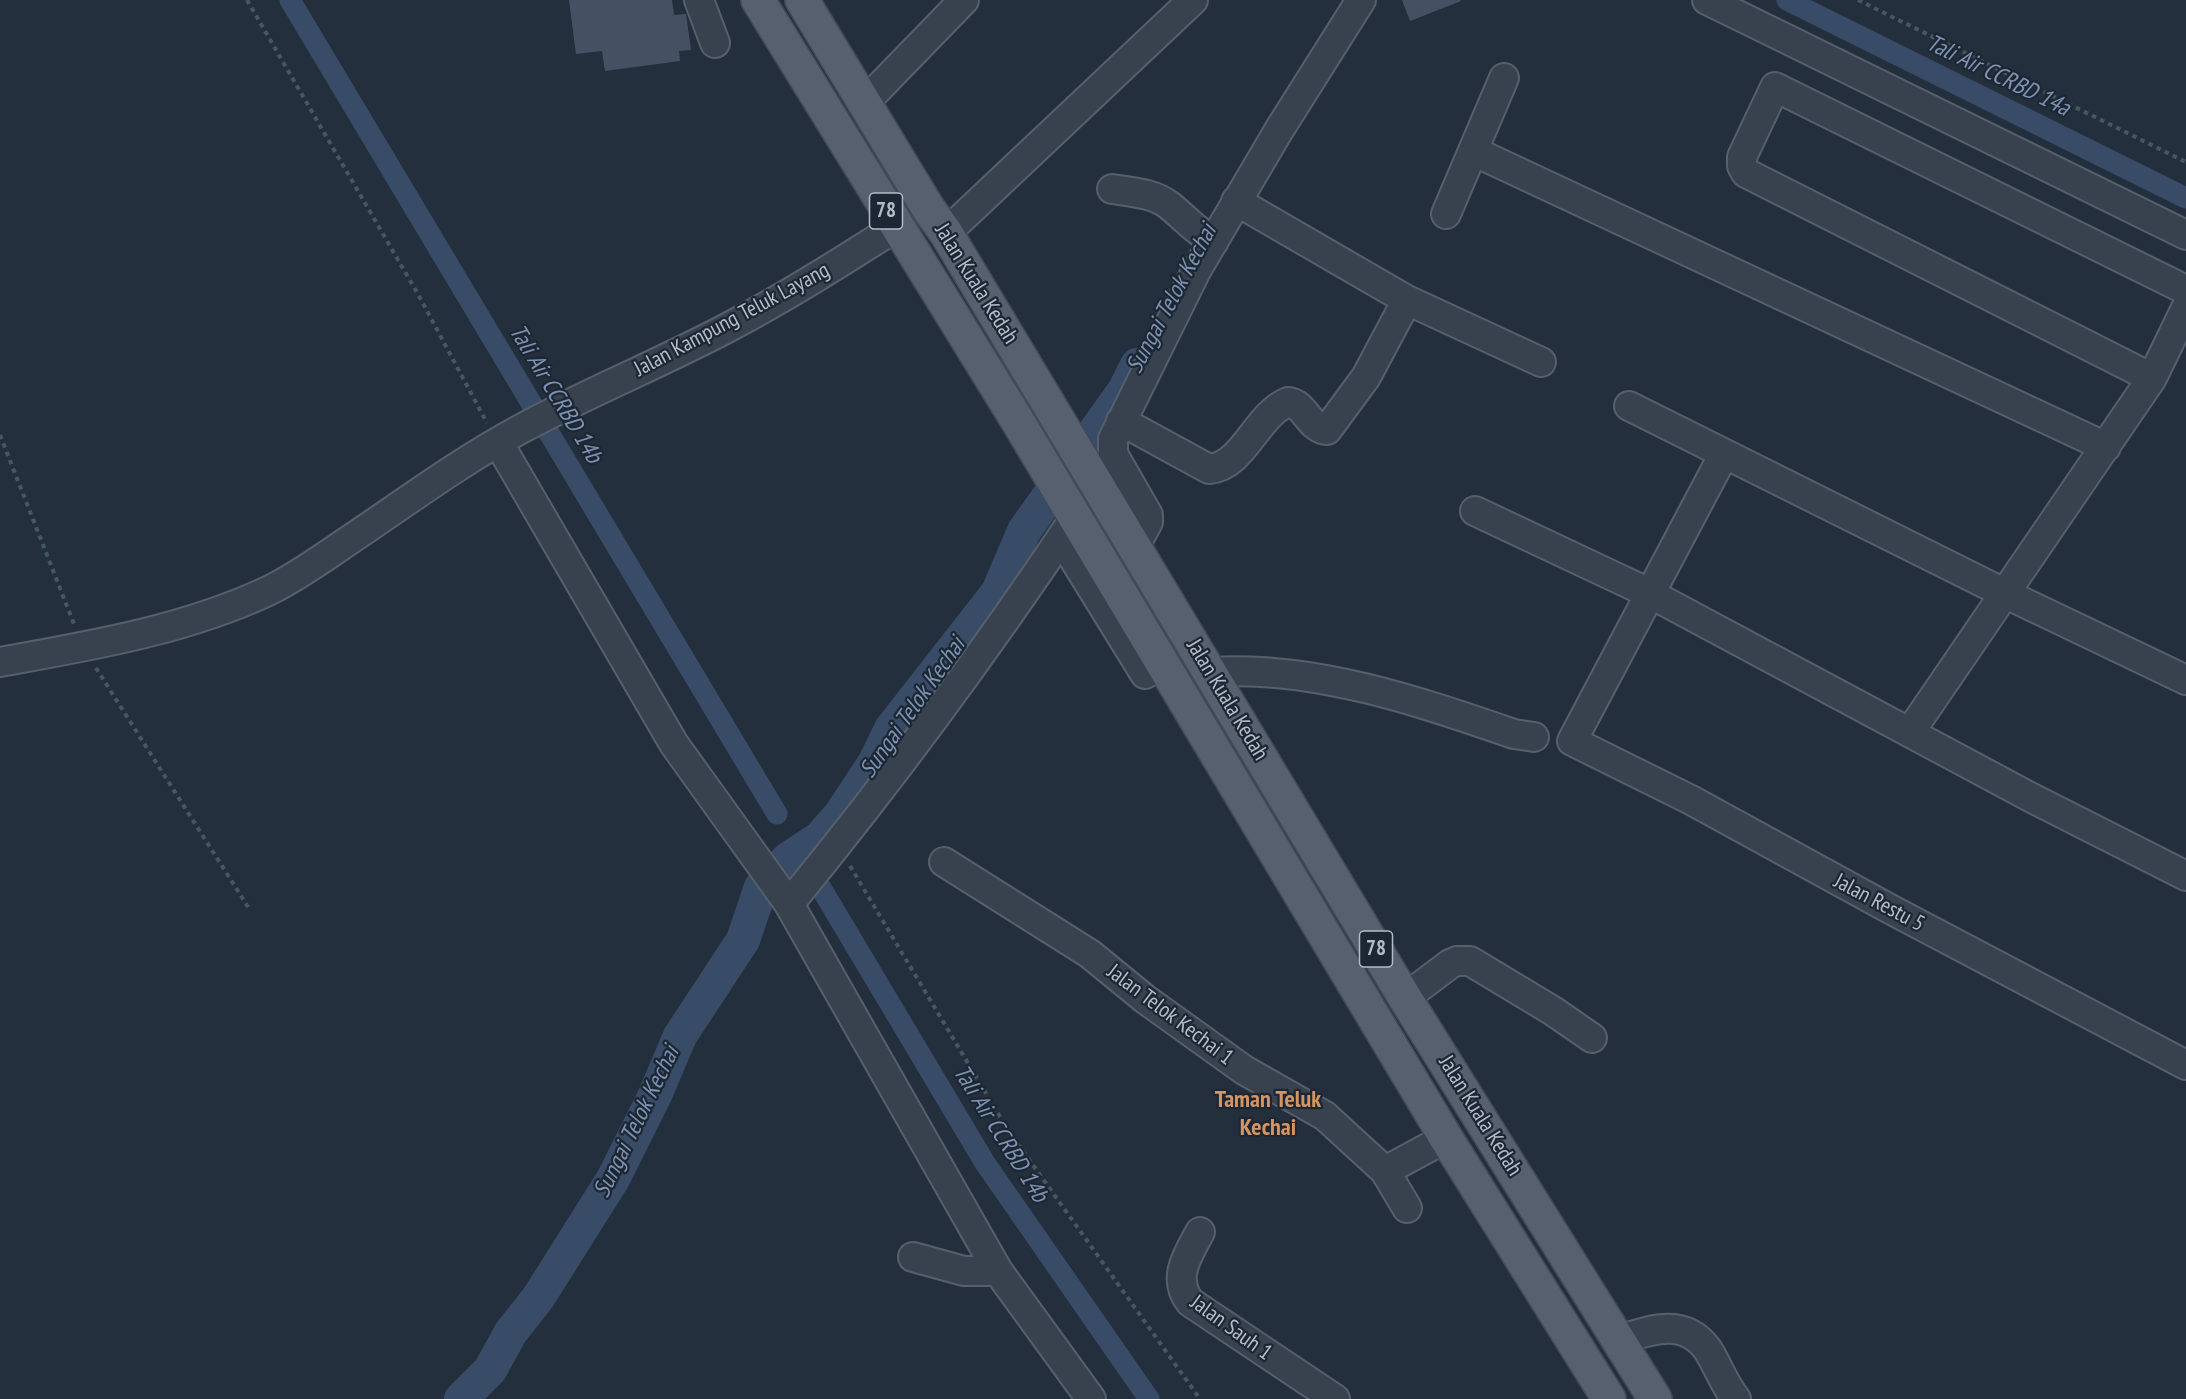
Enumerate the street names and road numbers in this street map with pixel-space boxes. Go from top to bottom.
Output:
road number: 78 [870,193,902,229]
street label: Jalan Kuala Kedah [929,219,1023,349]
street label: Jalan Kampung Teluk Layang [630,257,834,383]
street label: Jalan Kuala Kedah [1180,635,1274,765]
street label: Jalan Restu 5 [1829,868,1929,938]
road number: 78 [1360,931,1392,967]
street label: Jalan Telok Kechai 1 [1102,959,1238,1071]
street label: Jalan Kuala Kedah [1433,1051,1527,1181]
street label: Jalan Sauh 1 [1185,1290,1277,1366]

